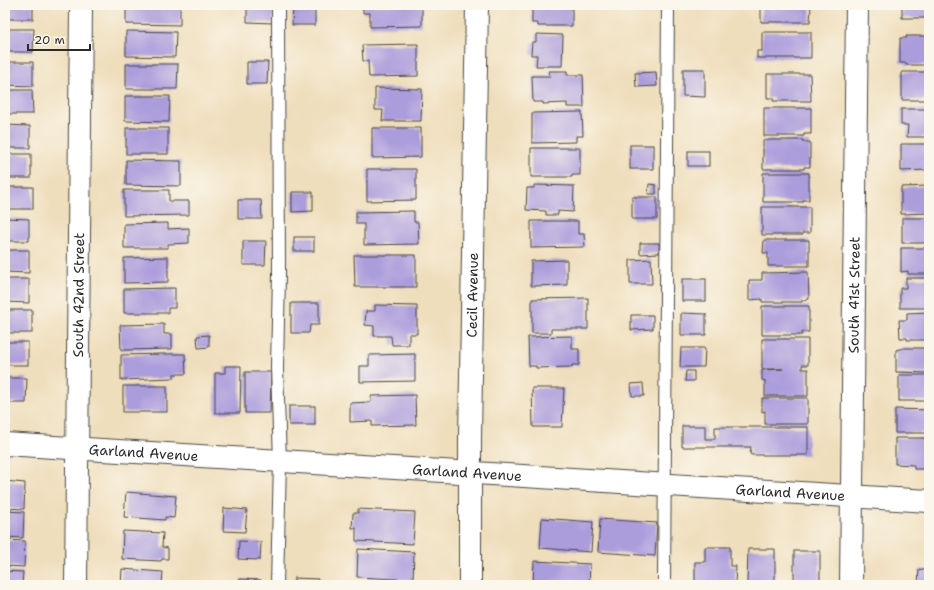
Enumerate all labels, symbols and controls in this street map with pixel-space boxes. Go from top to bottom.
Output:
scale bar [28,26,90,52]
text: 20 m [34,32,65,48]
street label: South 42nd Street [69,232,88,358]
street label: South 41st Street [844,237,864,353]
street label: Cecil Avenue [463,252,482,338]
street label: Garland Avenue [88,440,199,465]
street label: Garland Avenue [412,460,523,485]
street label: Garland Avenue [735,480,846,505]

